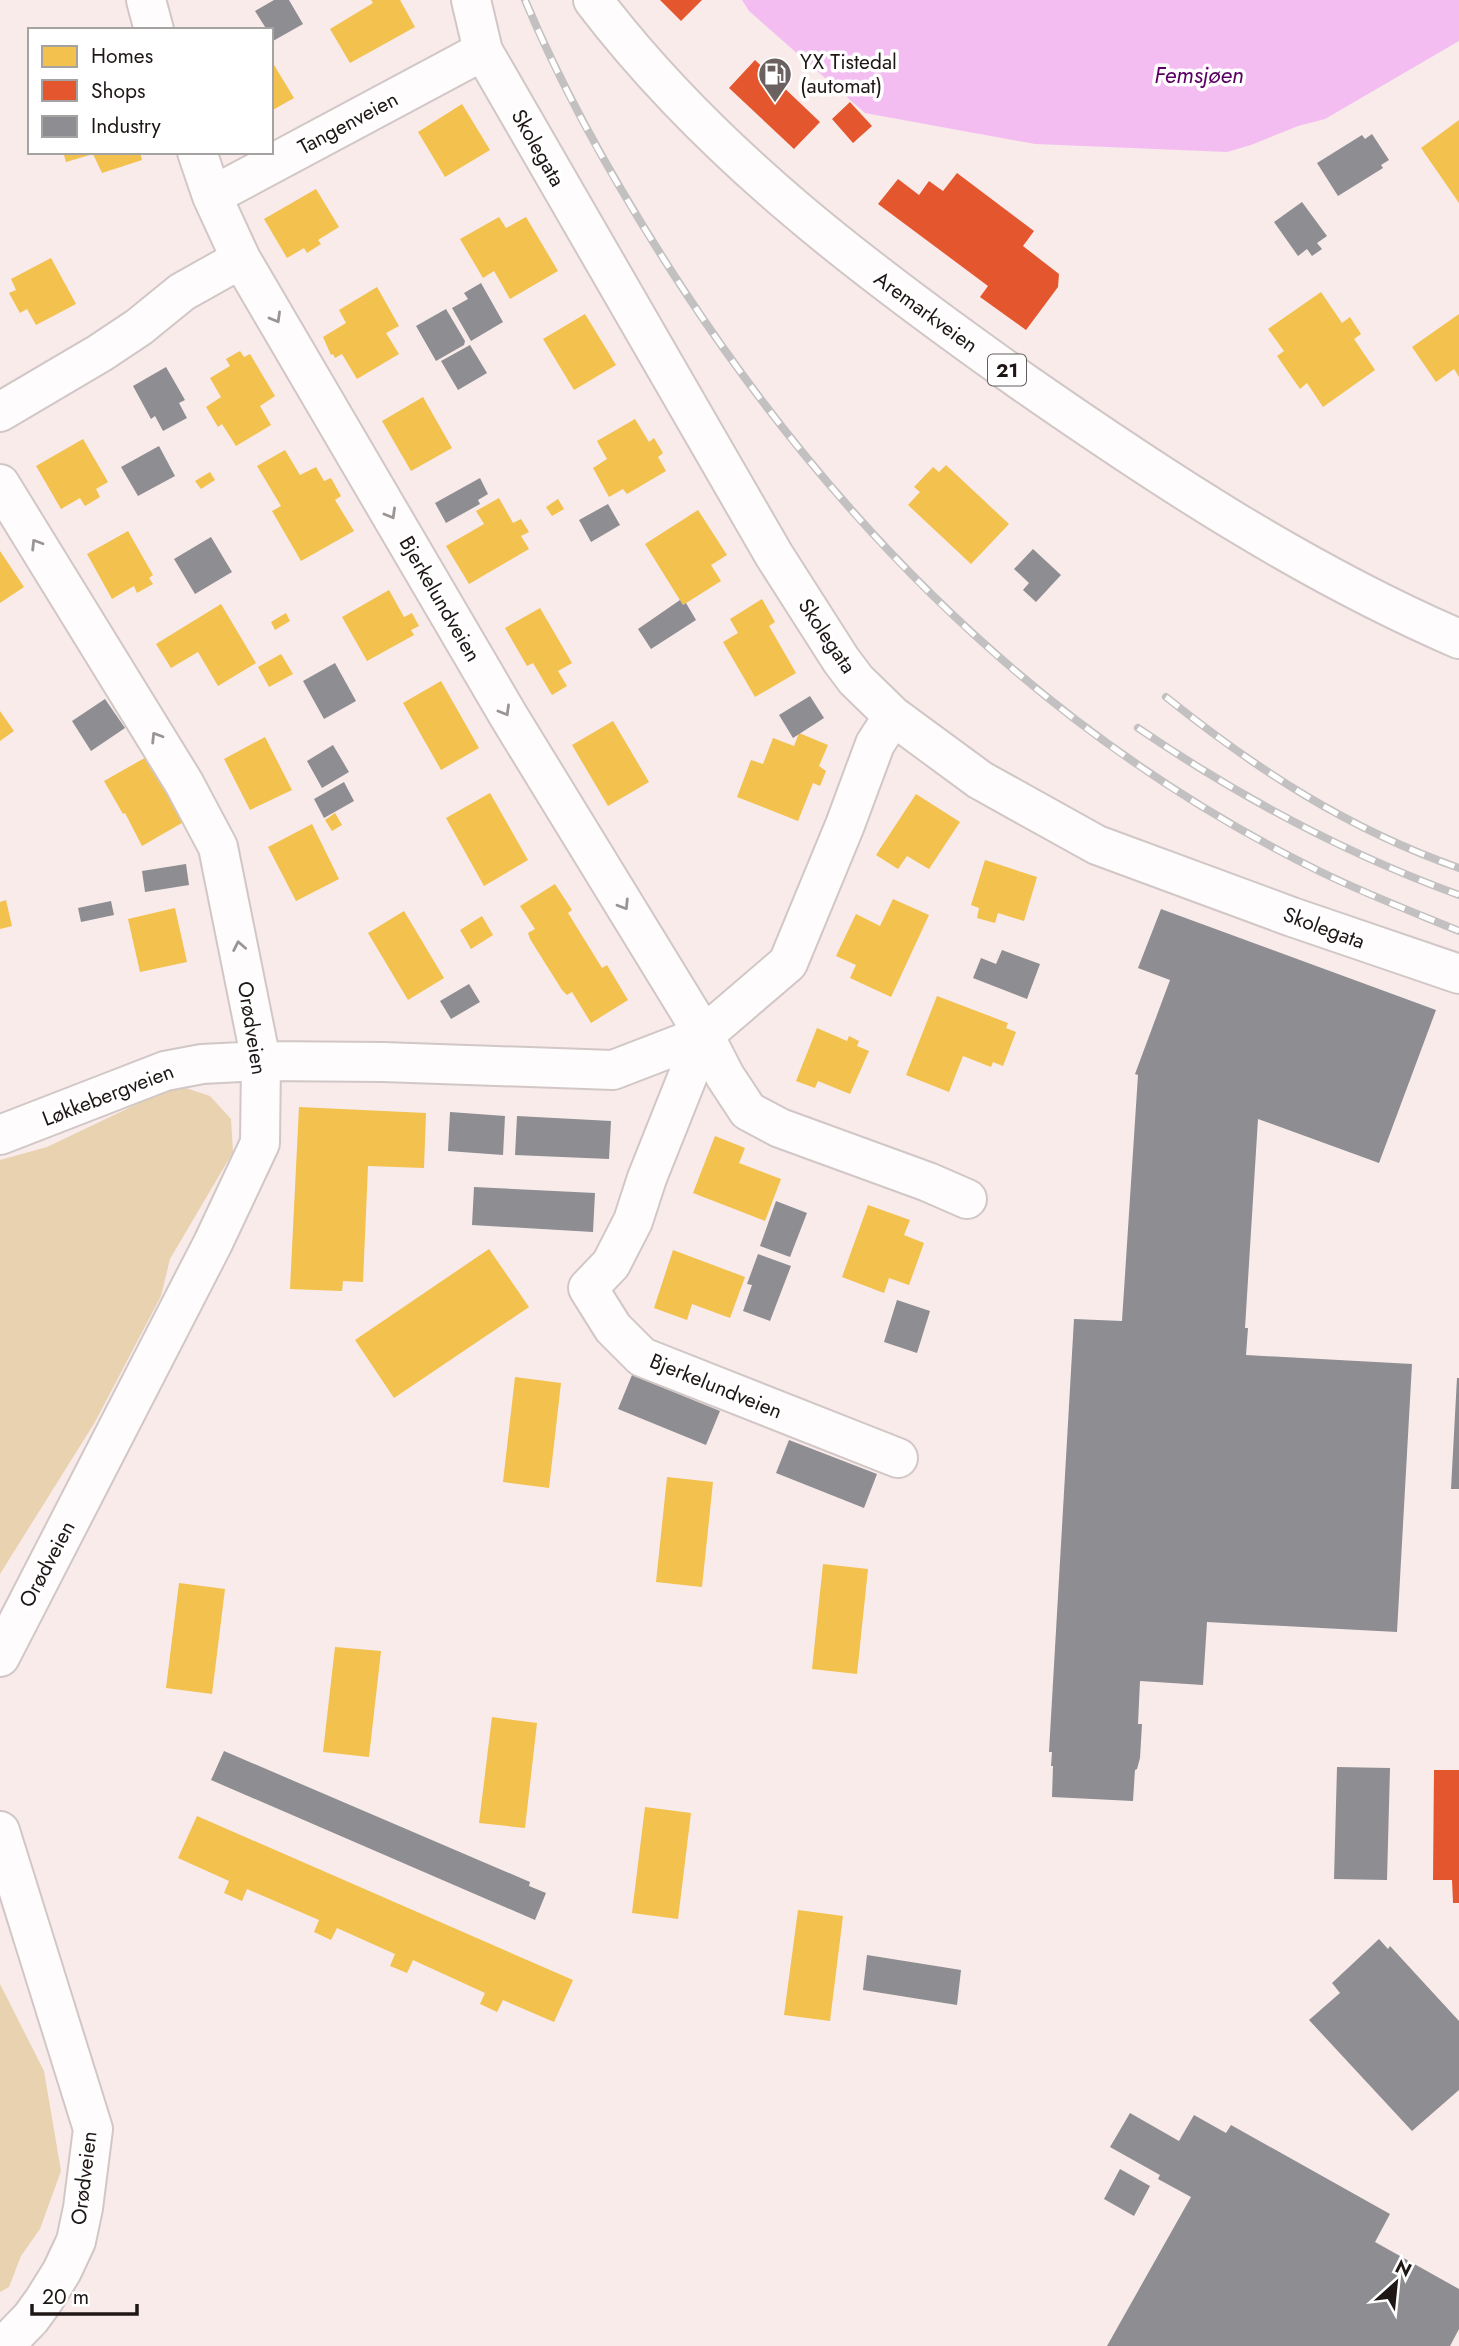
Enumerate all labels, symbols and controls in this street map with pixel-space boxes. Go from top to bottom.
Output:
legend [28,28,273,154]
text: Homes [91,41,153,71]
place label: YX Tistedal (automat) [800,47,897,101]
fuel station icon: YX Tistedal (automat) [756,55,794,104]
water label: Femsjøen [1154,58,1244,92]
text: Shops [91,76,145,106]
street label: Tangenveien [293,84,403,162]
street label: Skolegata [504,104,572,192]
text: Industry [91,111,162,141]
street label: Aremarkveien [868,264,984,360]
one-way arrow [268,311,281,323]
road number: 21 [988,354,1026,386]
one-way arrow [383,507,396,520]
street label: Bjerkelundveien [392,531,488,667]
one-way arrow [31,539,44,552]
street label: Skolegata [791,592,863,680]
one-way arrow [497,703,510,716]
one-way arrow [151,732,164,745]
one-way arrow [616,897,629,910]
street label: Skolegata [1279,899,1369,957]
one-way arrow [232,940,247,952]
street label: Orødveien [230,979,274,1077]
street label: Løkkebergveien [38,1056,178,1134]
street label: Bjerkelundveien [645,1346,787,1426]
street label: Orødveien [12,1515,82,1613]
street label: Orødveien [63,2129,105,2227]
north arrow [1361,2248,1431,2318]
text: N [1391,2253,1416,2284]
scale bar [32,2272,136,2316]
text: 20 m [42,2282,89,2312]

